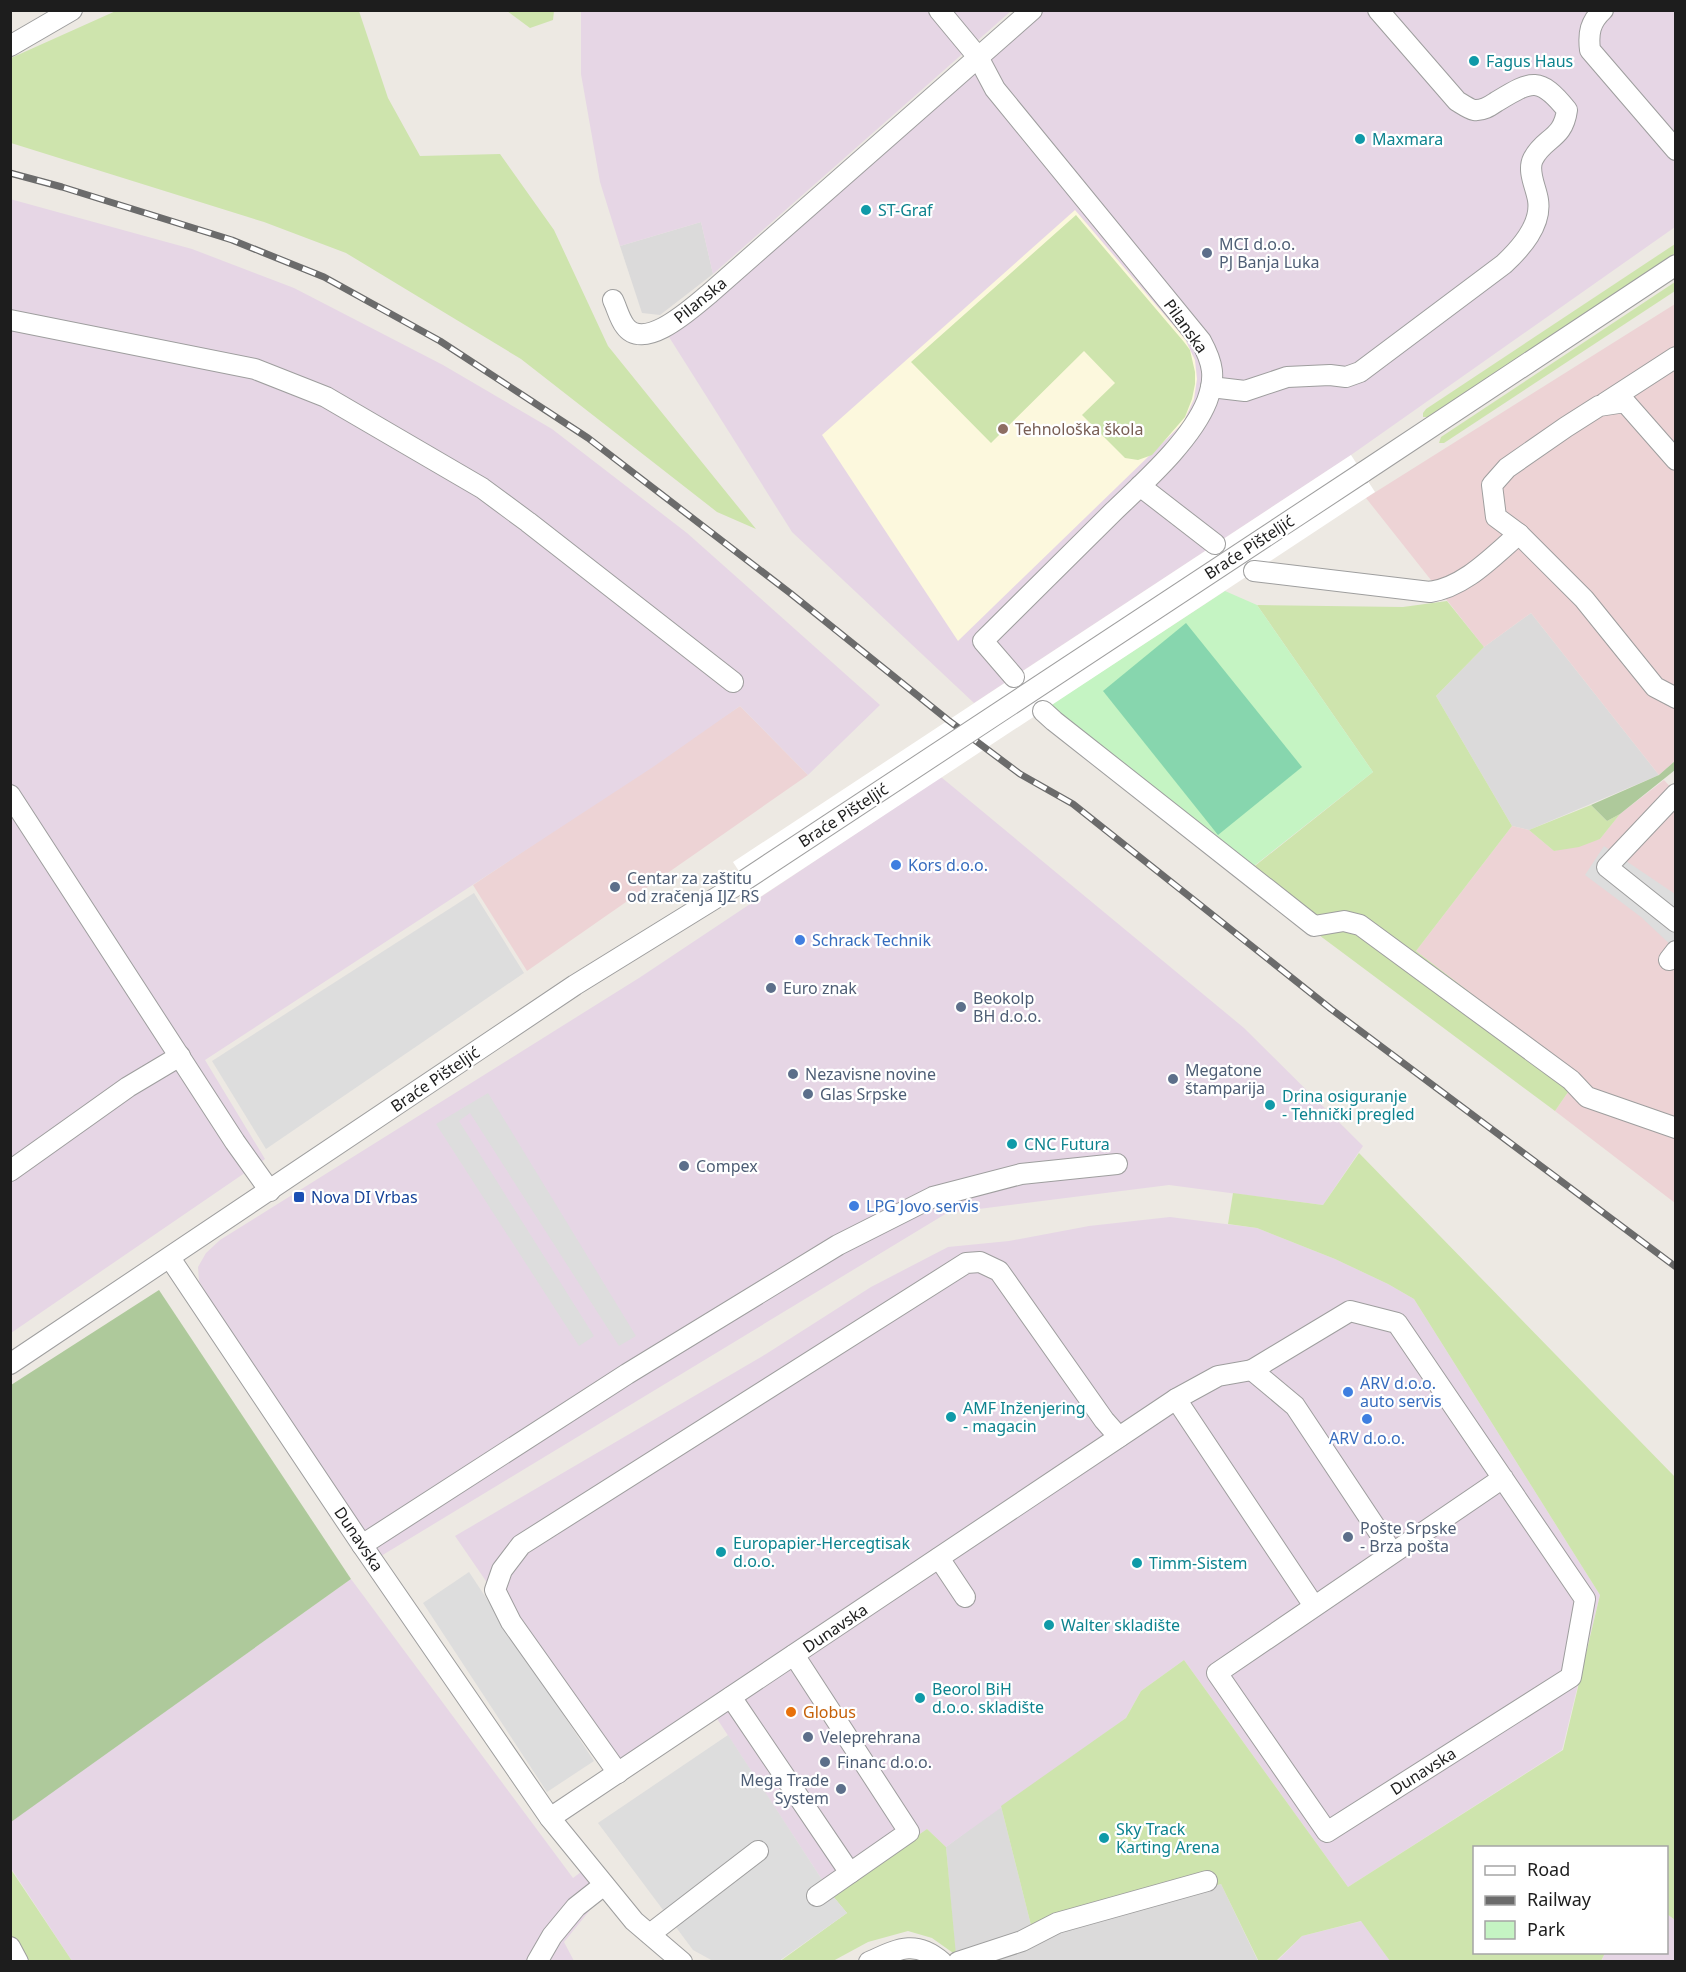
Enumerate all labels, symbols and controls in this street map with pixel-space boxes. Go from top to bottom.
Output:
place label: Fagus Haus [1486,50,1573,72]
marker: Fagus Haus [1467,54,1481,68]
place label: Maxmara [1372,128,1443,150]
marker: Maxmara [1353,132,1367,146]
place label: ST-Graf [878,199,934,221]
marker: ST-Graf [859,203,873,217]
place label: MCI d.o.o. PJ Banja Luka [1219,233,1320,273]
marker: MCI d.o.o. PJ Banja Luka [1200,246,1214,260]
street label: Pilanska [669,272,731,328]
street label: Pilanska [1159,294,1213,358]
place label: Tehnološka škola [1015,418,1143,440]
marker: Tehnološka škola [996,422,1010,436]
street label: Braće Pišteljić [1200,510,1298,584]
street label: Braće Pišteljić [794,778,892,852]
place label: Kors d.o.o. [908,854,988,876]
marker: Kors d.o.o. [889,858,903,872]
place label: Centar za zaštitu od zračenja IJZ RS [627,867,759,907]
marker: Centar za zaštitu od zračenja IJZ RS [608,880,622,894]
place label: Schrack Technik [812,929,931,951]
marker: Schrack Technik [793,933,807,947]
place label: Euro znak [783,977,857,999]
marker: Euro znak [764,981,778,995]
place label: Beokolp BH d.o.o. [973,987,1041,1027]
marker: Beokolp BH d.o.o. [954,1000,968,1014]
street label: Braće Pišteljić [386,1041,484,1117]
place label: Megatone štamparija [1185,1059,1265,1099]
place label: Nezavisne novine [805,1063,936,1085]
marker: Nezavisne novine [786,1067,800,1081]
marker: Megatone štamparija [1166,1072,1180,1086]
place label: Glas Srpske [820,1083,907,1105]
place label: Drina osiguranje - Tehnički pregled [1282,1085,1415,1125]
marker: Glas Srpske [801,1087,815,1101]
marker: Drina osiguranje - Tehnički pregled [1263,1098,1277,1112]
place label: CNC Futura [1024,1133,1110,1155]
marker: CNC Futura [1005,1137,1019,1151]
place label: Compex [696,1155,758,1177]
marker: Compex [677,1159,691,1173]
place label: Nova DI Vrbas [311,1186,418,1208]
marker: Nova DI Vrbas [292,1190,306,1204]
place label: LPG Jovo servis [866,1195,979,1217]
marker: LPG Jovo servis [847,1199,861,1213]
place label: ARV d.o.o. auto servis [1360,1372,1442,1412]
marker: ARV d.o.o. auto servis [1341,1385,1355,1399]
place label: AMF Inženjering - magacin [963,1397,1086,1437]
marker: AMF Inženjering - magacin [944,1410,958,1424]
marker: ARV d.o.o. [1360,1412,1374,1426]
place label: ARV d.o.o. [1329,1427,1405,1449]
street label: Dunavska [329,1502,389,1576]
place label: Pošte Srpske - Brza pošta [1360,1517,1456,1557]
marker: Pošte Srpske - Brza pošta [1341,1530,1355,1544]
place label: Europapier-Hercegtisak d.o.o. [733,1532,911,1572]
marker: Europapier-Hercegtisak d.o.o. [714,1545,728,1559]
place label: Timm-Sistem [1149,1552,1247,1574]
marker: Timm-Sistem [1130,1556,1144,1570]
street label: Dunavska [798,1598,872,1658]
place label: Walter skladište [1061,1614,1180,1636]
marker: Walter skladište [1042,1618,1056,1632]
place label: Beorol BiH d.o.o. skladište [932,1678,1044,1718]
marker: Beorol BiH d.o.o. skladište [913,1691,927,1705]
place label: Globus [803,1701,856,1723]
marker: Globus [784,1705,798,1719]
place label: Veleprehrana [820,1726,921,1748]
marker: Veleprehrana [801,1730,815,1744]
street label: Dunavska [1386,1742,1460,1800]
place label: Financ d.o.o. [837,1751,932,1773]
marker: Financ d.o.o. [818,1755,832,1769]
place label: Mega Trade System [740,1769,829,1809]
marker: Mega Trade System [834,1782,848,1796]
place label: Sky Track Karting Arena [1116,1818,1220,1858]
marker: Sky Track Karting Arena [1097,1831,1111,1845]
legend [1473,1846,1668,1954]
text: Road [1527,1857,1570,1881]
text: Railway [1527,1887,1592,1911]
text: Park [1527,1917,1565,1941]

